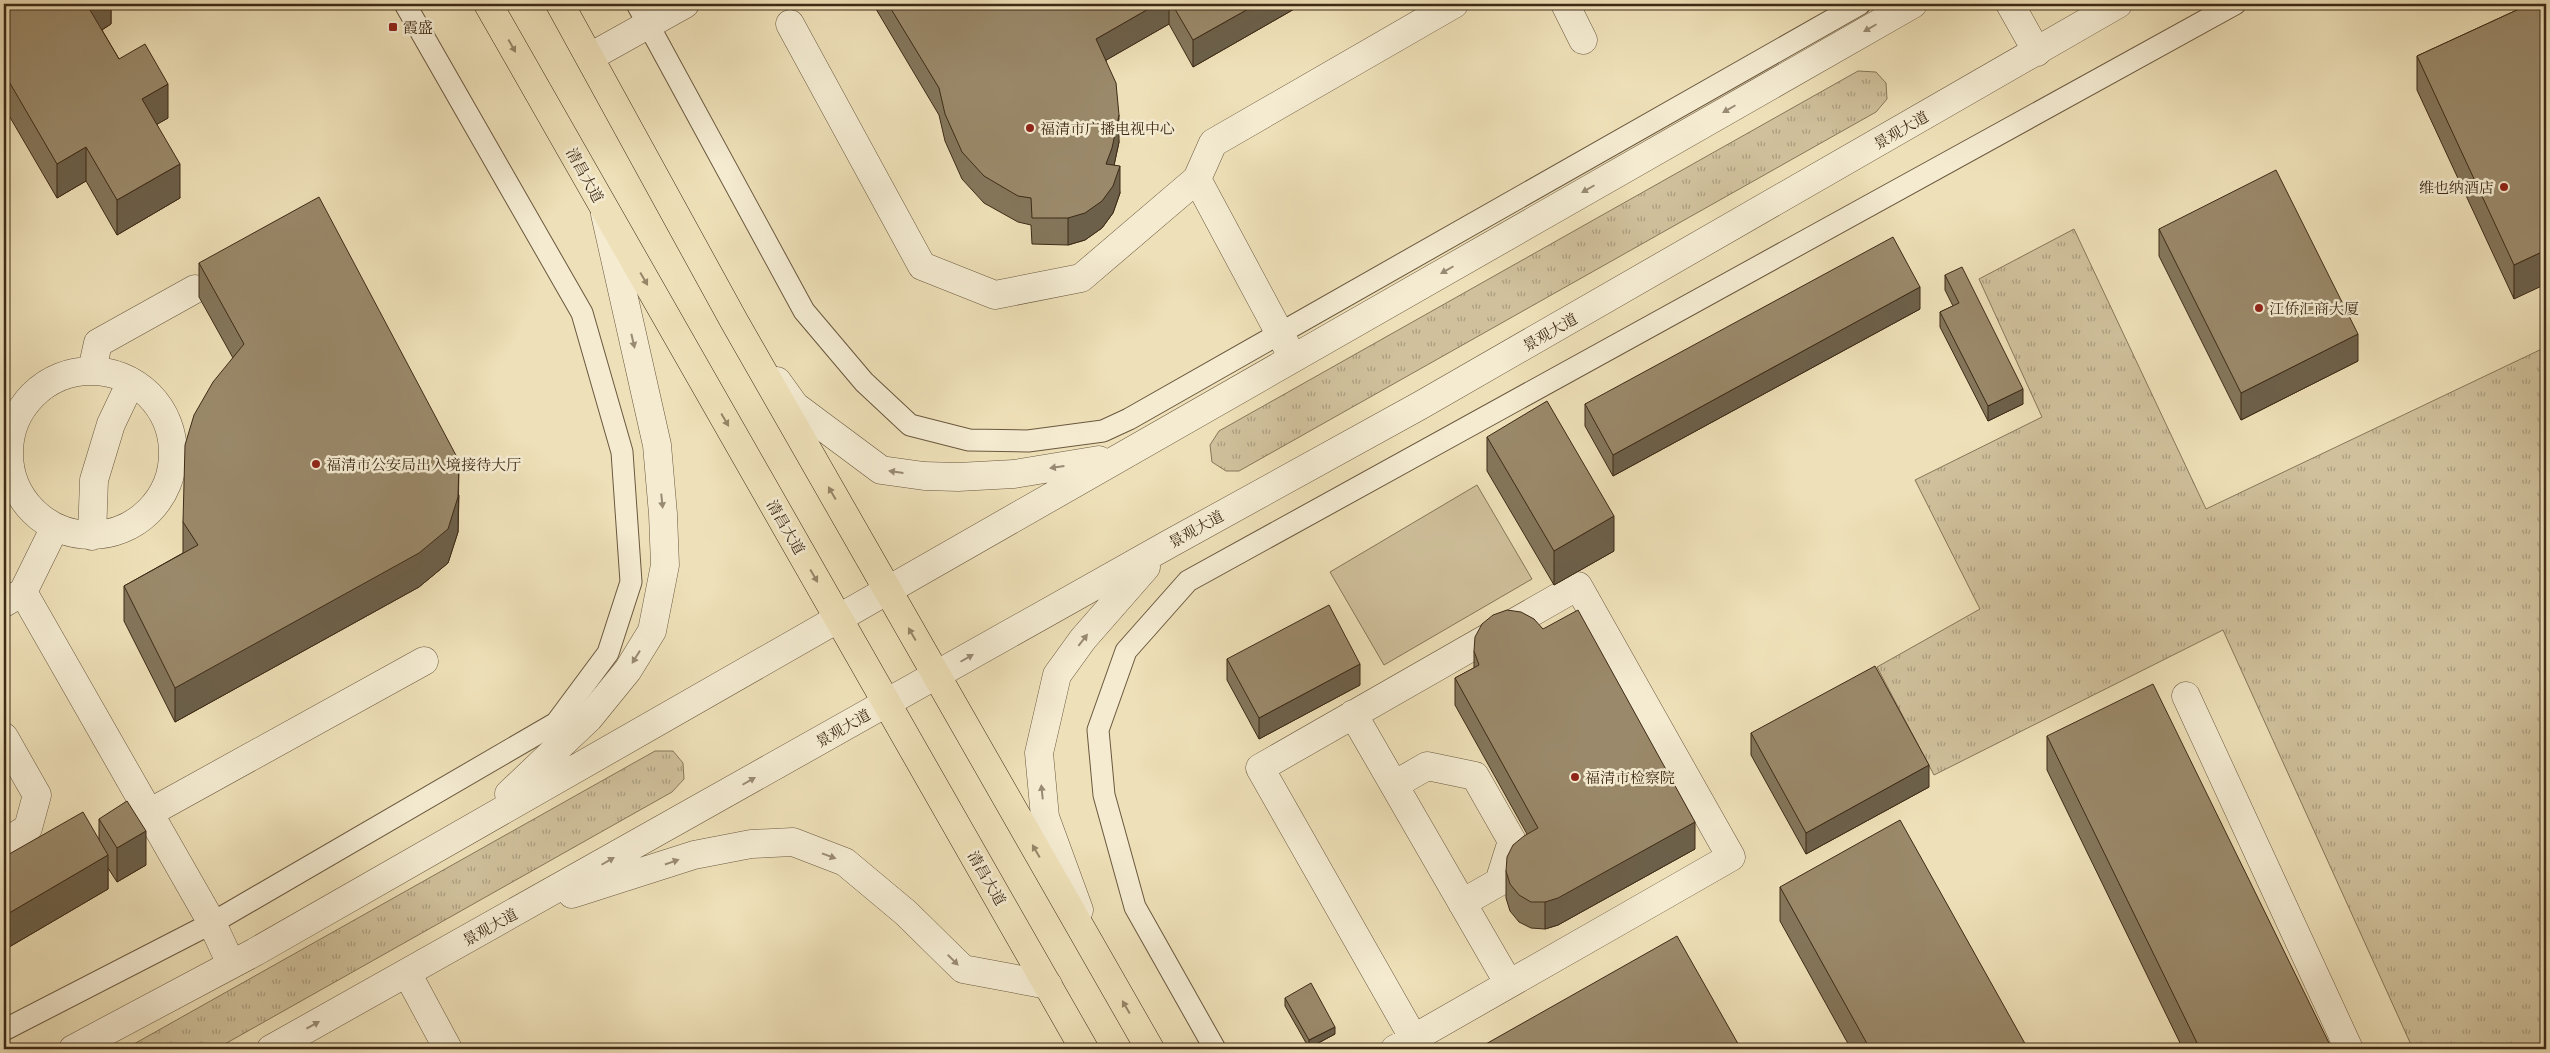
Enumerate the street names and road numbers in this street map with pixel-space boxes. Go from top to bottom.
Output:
street label: 景观大道 [1870,107,1932,153]
street label: 清昌大道 [562,144,608,206]
street label: 景观大道 [1519,309,1581,355]
street label: 清昌大道 [763,496,809,558]
street label: 景观大道 [1165,506,1227,552]
street label: 景观大道 [812,705,874,751]
street label: 清昌大道 [964,847,1010,909]
street label: 景观大道 [459,904,521,950]

